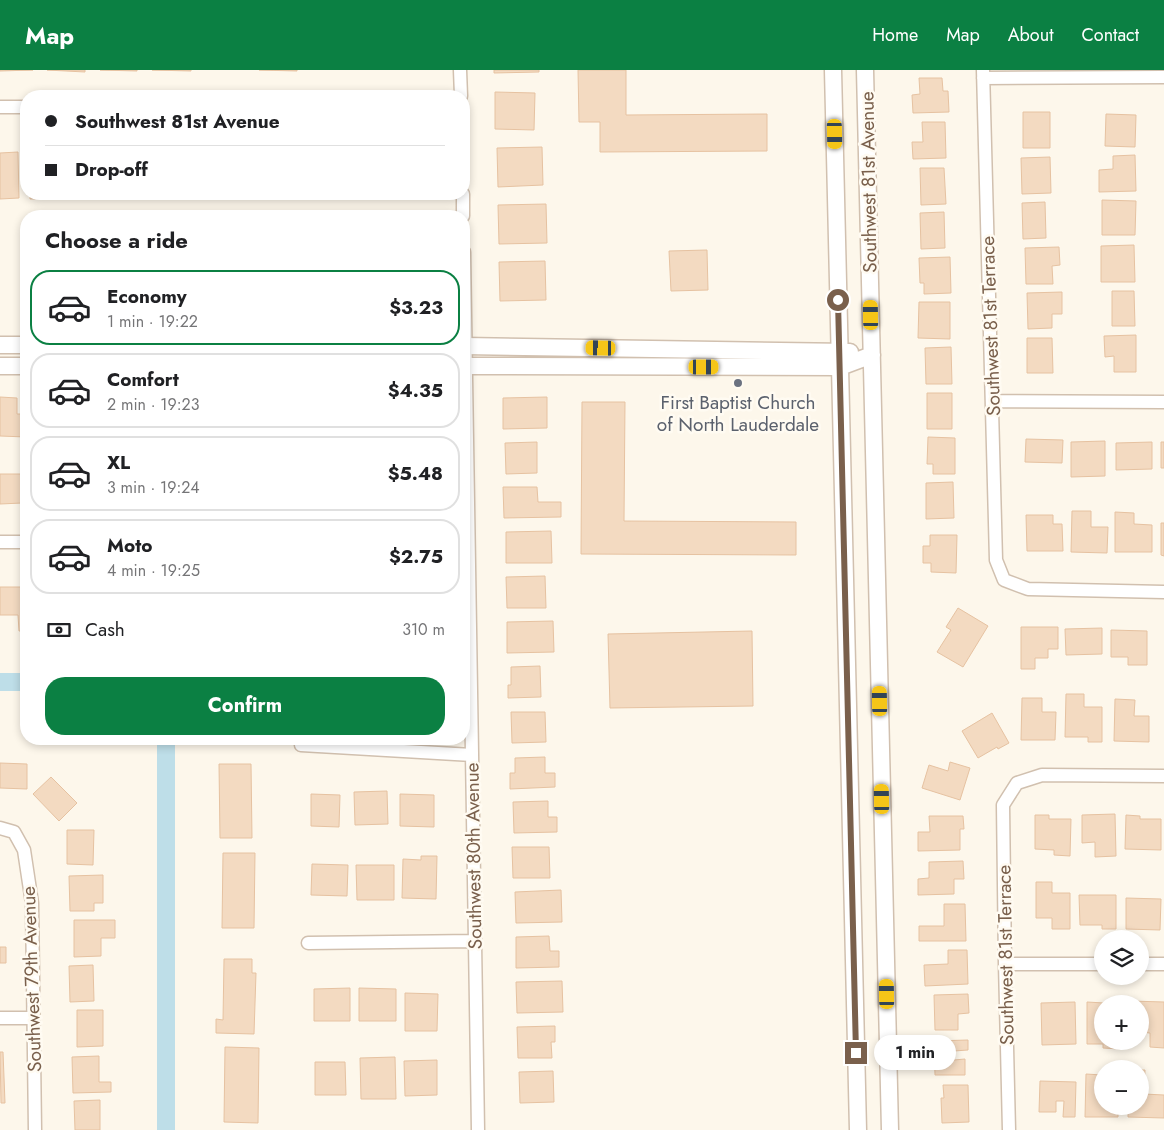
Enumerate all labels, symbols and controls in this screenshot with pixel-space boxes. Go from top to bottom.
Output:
text: Map [25,18,74,53]
text: Home [872,22,918,48]
text: Map [946,22,980,48]
text: About [1008,22,1053,48]
text: Contact [1081,22,1139,48]
street label: Southwest 81st Avenue [853,91,884,273]
text: Southwest 81st Avenue [75,108,280,135]
car [827,119,842,149]
text: Drop-off [75,156,148,183]
text: Choose a ride [45,224,188,256]
street label: Southwest 81st Terrace [974,235,1007,416]
text: Economy [107,283,187,310]
icon: car [47,285,92,330]
route start [827,289,849,311]
text: $3.23 [389,294,443,321]
car [863,300,878,330]
text: 1 min · 19:22 [107,310,198,333]
car [585,340,616,356]
car [689,360,719,375]
text: Comfort [107,366,179,393]
icon: car [47,368,92,413]
text: $4.35 [388,377,443,404]
marker: First Baptist Church of North Lauderdale [732,377,744,389]
place label: First Baptist Church of North Lauderdale [657,389,819,438]
text: 2 min · 19:23 [107,393,199,416]
text: XL [107,449,130,476]
icon: car [47,451,92,496]
text: $5.48 [388,460,443,487]
text: 3 min · 19:24 [107,476,200,499]
text: Moto [107,532,152,559]
icon: car [47,534,92,579]
text: $2.75 [389,543,443,570]
text: 4 min · 19:25 [107,559,200,582]
icon: cash [45,616,73,644]
text: Cash [85,616,125,643]
text: 310 m [402,618,445,641]
button: Confirm [45,677,445,735]
car [872,686,887,716]
street label: Southwest 80th Avenue [458,762,489,950]
car [874,784,889,814]
street label: Southwest 81st Terrace [990,864,1021,1045]
street label: Southwest 79th Avenue [15,885,48,1072]
map controls [1094,930,1149,1115]
button: layers [1094,930,1149,985]
car [879,979,894,1009]
button: + [1094,995,1149,1050]
callout: 1 min [874,1036,956,1070]
text: 1 min [895,1041,935,1064]
route end [845,1042,867,1064]
button: − [1094,1060,1149,1115]

